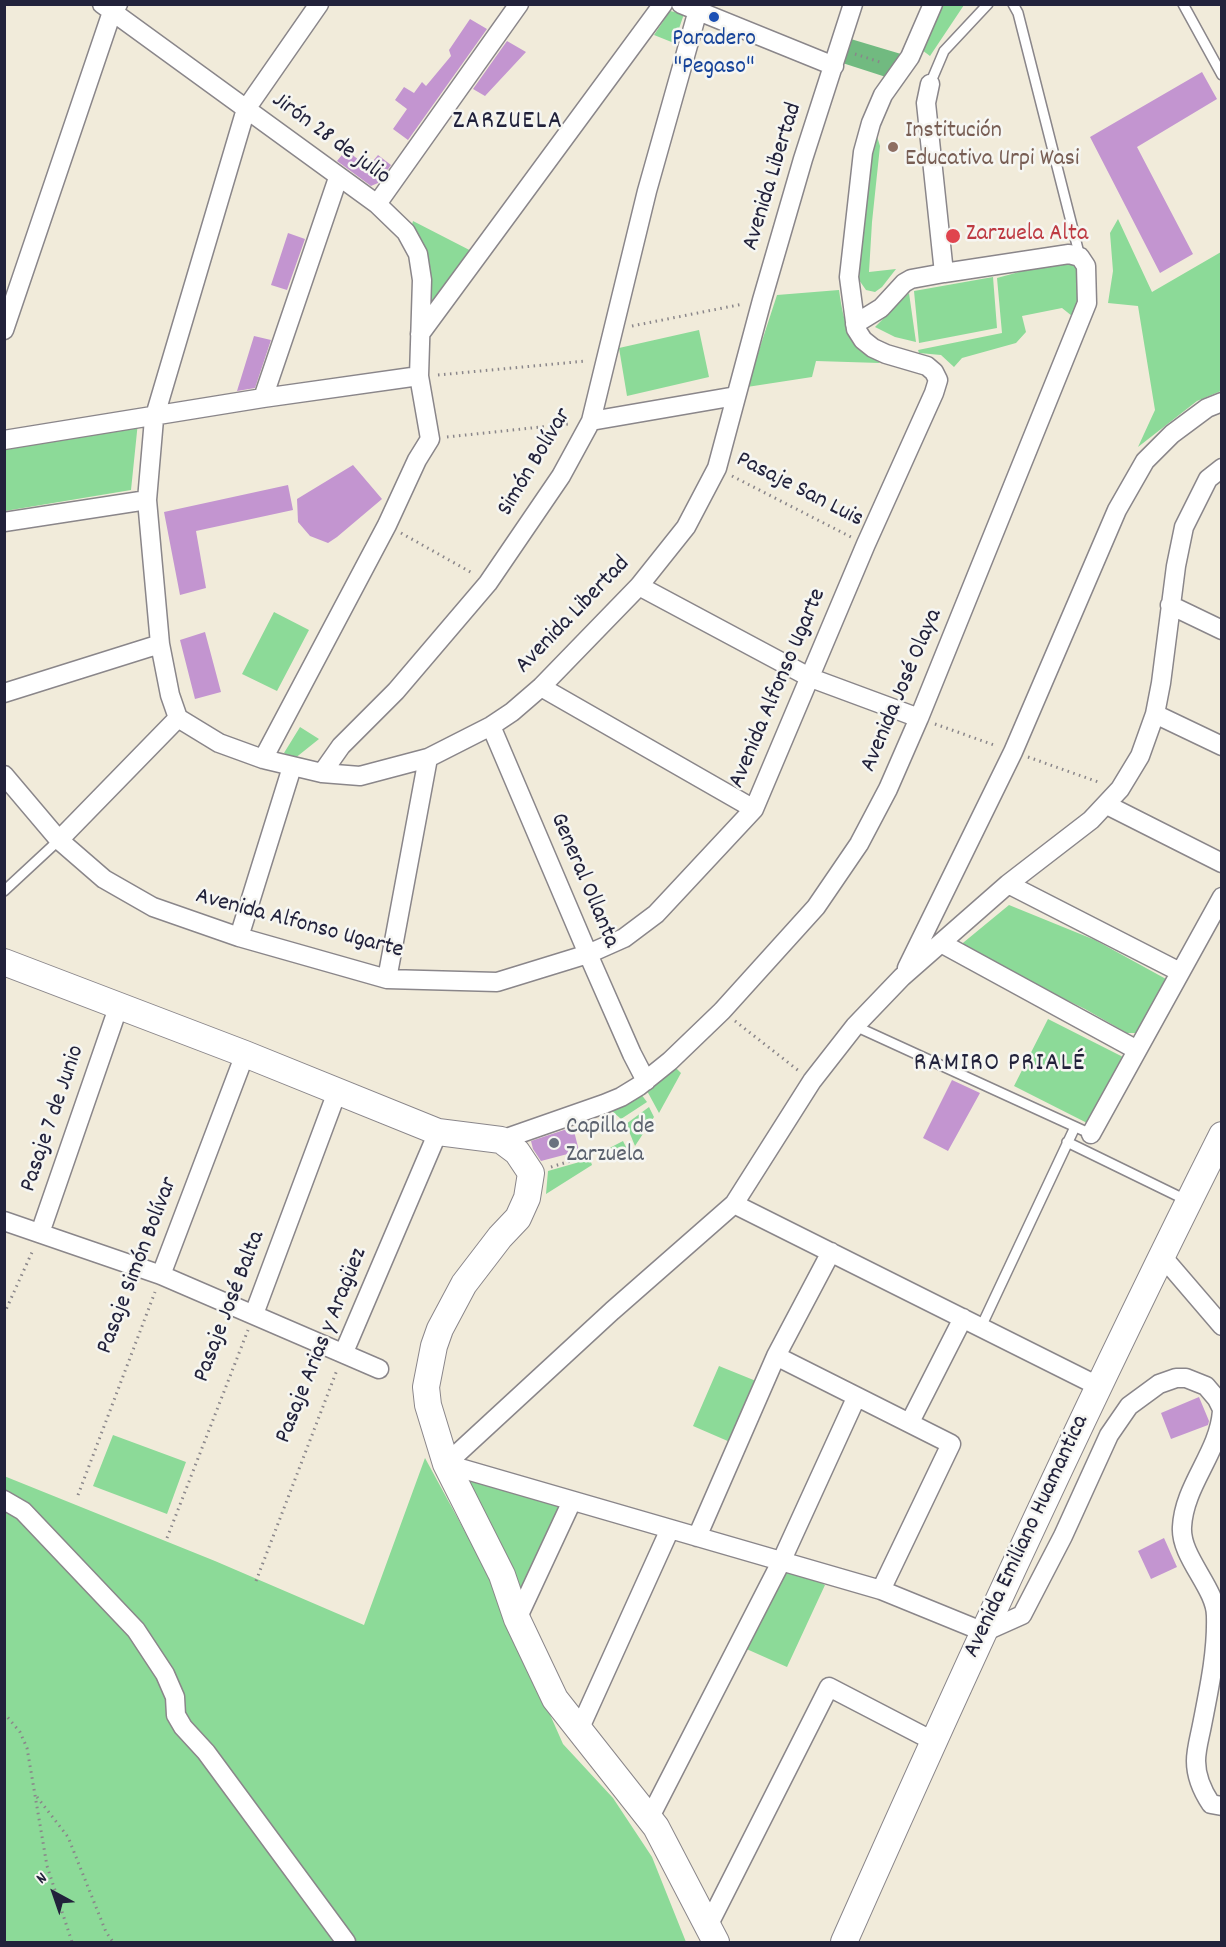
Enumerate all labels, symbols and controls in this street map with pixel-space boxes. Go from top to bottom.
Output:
marker: Paradero "Pegaso" [707,10,721,24]
place label: Paradero "Pegaso" [672,27,756,83]
street label: Jirón 28 de julio [265,87,395,193]
street label: Avenida Libertad [738,100,810,254]
district label: ZARZUELA [453,107,563,139]
place label: Institución Educativa Urpi Wasi [905,119,1079,175]
marker: Institución Educativa Urpi Wasi [886,140,900,154]
place label: Zarzuela Alta [966,222,1088,250]
marker: Zarzuela Alta [944,227,962,245]
street label: Simón Bolívar [492,404,580,522]
street label: Pasaje San Luis [731,447,867,535]
street label: Avenida Libertad [511,551,637,681]
street label: Avenida Alfonso Ugarte [724,585,834,793]
street label: Avenida José Olaya [856,605,950,777]
street label: General Ollanta [542,809,624,953]
street label: Avenida Alfonso Ugarte [192,883,406,967]
street label: Pasaje 7 de Junio [15,1042,93,1196]
district label: RAMIRO PRIALÉ [914,1049,1086,1081]
place label: Capilla de Zarzuela [566,1115,655,1171]
marker: Capilla de Zarzuela [547,1136,561,1150]
street label: Pasaje Simón Bolívar [92,1174,186,1358]
street label: Pasaje José Balta [189,1227,273,1387]
street label: Pasaje Arias y Aragüez [271,1244,375,1448]
street label: Avenida Emiliano Huamantica [959,1411,1097,1663]
north arrow [24,1863,84,1923]
text: N [32,1867,53,1890]

